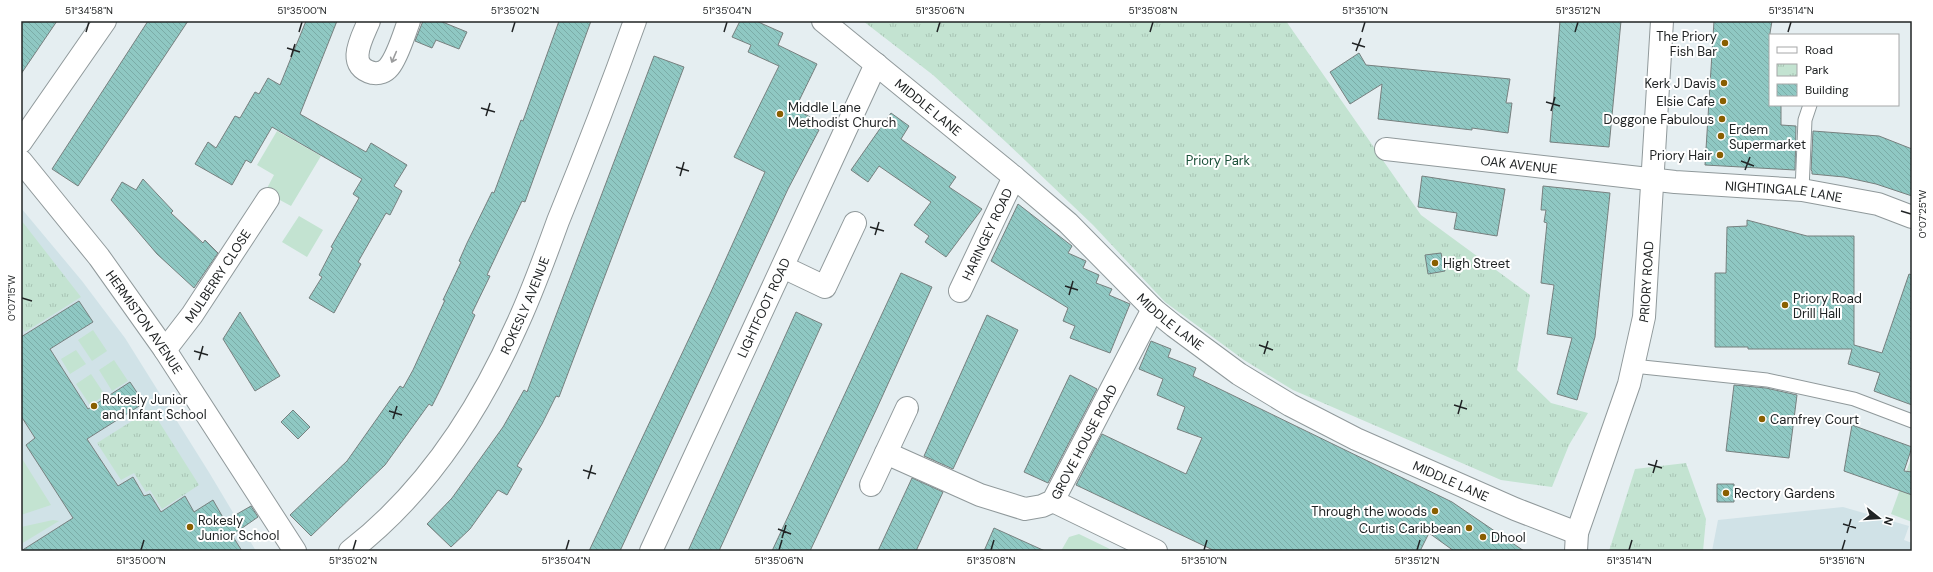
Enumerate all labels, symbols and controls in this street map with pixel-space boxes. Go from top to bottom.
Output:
text: 51°34'58"N [65,4,113,17]
text: 51°35'00"N [277,4,327,17]
text: 51°35'02"N [491,4,539,17]
text: 51°35'04"N [703,4,751,17]
text: 51°35'06"N [915,4,965,17]
text: 51°35'08"N [1129,4,1177,17]
text: 51°35'10"N [1342,4,1388,17]
text: 51°35'12"N [1556,4,1600,17]
text: 51°35'14"N [1768,4,1814,17]
place label: The Priory Fish Bar [1656,28,1717,60]
legend [1769,34,1899,106]
marker: The Priory Fish Bar [1720,38,1730,48]
text: Road [1805,42,1833,58]
one-way arrow [390,51,397,63]
text: Park [1805,62,1829,78]
street label: MIDDLE LANE [891,75,965,139]
place label: Kerk J Davis [1644,75,1716,92]
marker: Kerk J Davis [1719,78,1729,88]
text: Building [1805,82,1849,98]
place label: Elsie Cafe [1656,93,1715,110]
marker: Elsie Cafe [1718,96,1728,106]
place label: Middle Lane Methodist Church [788,99,896,131]
marker: Middle Lane Methodist Church [775,109,785,119]
place label: Doggone Fabulous [1604,111,1714,128]
marker: Doggone Fabulous [1717,114,1727,124]
place label: Erdem Supermarket [1729,121,1806,153]
marker: Erdem Supermarket [1716,131,1726,141]
place label: Priory Hair [1649,147,1712,164]
marker: Priory Hair [1715,150,1725,160]
street label: OAK AVENUE [1480,151,1559,177]
park label: Priory Park [1186,152,1251,169]
street label: NIGHTINGALE LANE [1724,177,1844,206]
street label: HARINGEY ROAD [958,185,1016,283]
text: 0°07'25"W [1916,189,1929,238]
street label: MULBERRY CLOSE [181,226,254,326]
street label: PRIORY ROAD [1635,240,1657,324]
street label: ROKESLY AVENUE [496,254,553,357]
street label: LIGHTFOOT ROAD [733,255,794,360]
place label: High Street [1443,255,1510,272]
marker: High Street [1430,258,1440,268]
street label: HERMISTON AVENUE [102,267,187,377]
text: 0°07'15"W [5,275,18,321]
street label: MIDDLE LANE [1133,289,1207,354]
place label: Priory Road Drill Hall [1793,290,1862,322]
marker: Priory Road Drill Hall [1780,300,1790,310]
street label: GROVE HOUSE ROAD [1047,381,1121,502]
place label: Rokesly Junior and Infant School [102,391,207,423]
marker: Rokesly Junior and Infant School [89,401,99,411]
place label: Camfrey Court [1770,411,1859,428]
marker: Camfrey Court [1757,414,1767,424]
street label: MIDDLE LANE [1410,457,1492,505]
place label: Rectory Gardens [1734,485,1835,502]
marker: Rectory Gardens [1721,488,1731,498]
north arrow [1859,498,1899,538]
place label: Through the woods [1311,503,1427,520]
marker: Through the woods [1430,506,1440,516]
place label: Rokesly Junior School [198,512,279,544]
text: N [1881,515,1896,527]
place label: Curtis Caribbean [1359,520,1461,537]
marker: Rokesly Junior School [185,522,195,532]
marker: Curtis Caribbean [1464,523,1474,533]
place label: Dhool [1491,529,1526,546]
marker: Dhool [1478,532,1488,542]
text: 51°35'00"N [116,554,166,567]
text: 51°35'02"N [329,554,377,567]
text: 51°35'04"N [542,554,590,567]
text: 51°35'06"N [754,554,804,567]
text: 51°35'08"N [967,554,1015,567]
text: 51°35'10"N [1181,554,1227,567]
text: 51°35'12"N [1395,554,1439,567]
text: 51°35'14"N [1606,554,1652,567]
text: 51°35'16"N [1819,554,1865,567]

